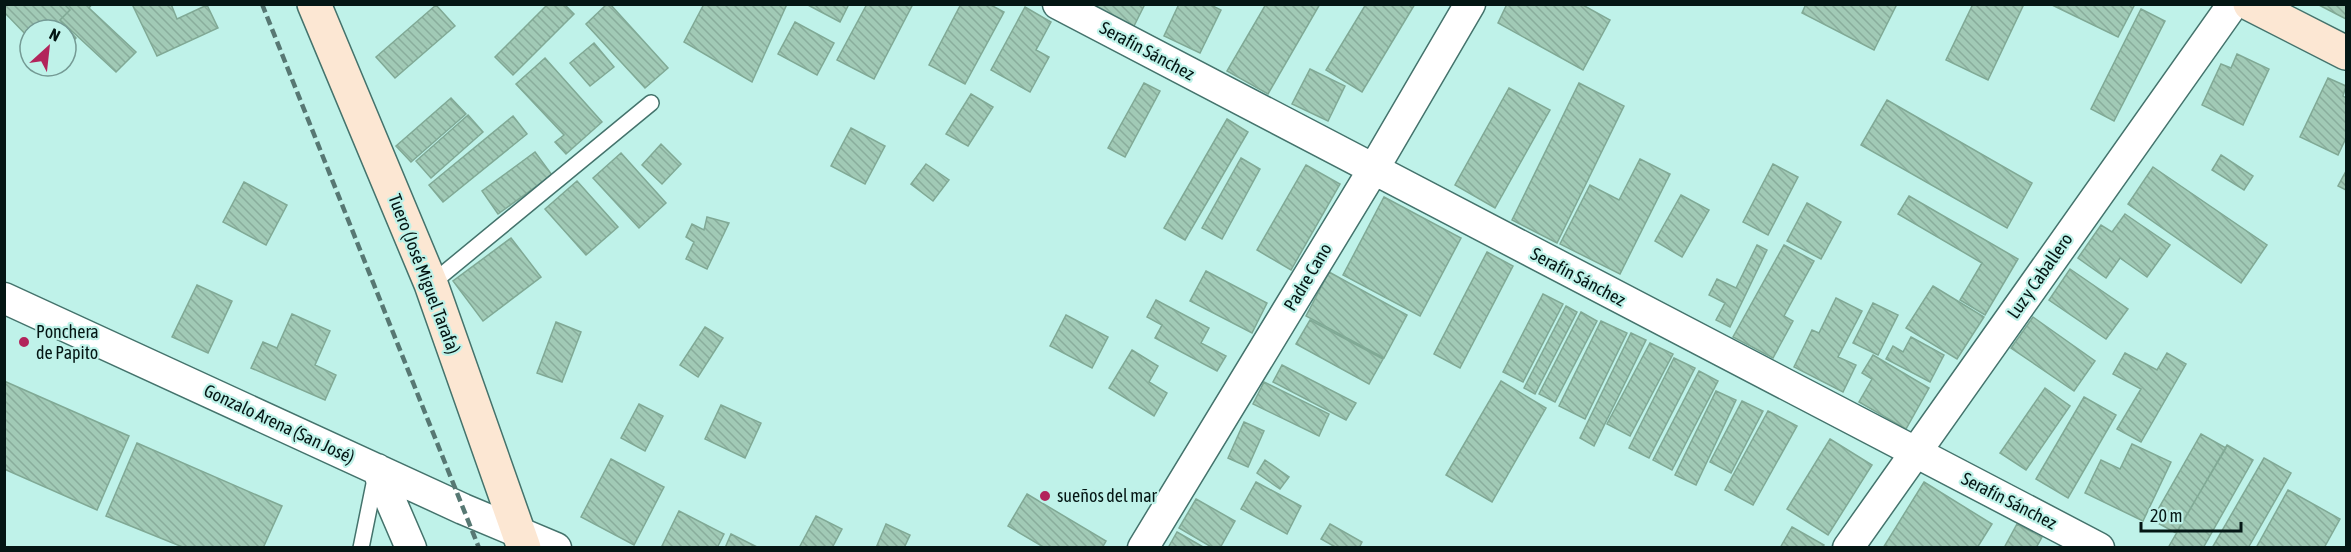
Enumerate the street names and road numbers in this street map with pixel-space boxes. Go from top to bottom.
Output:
street label: Serafín Sánchez [1096,17,1199,84]
street label: Tuero (José Miguel Tarafa) [384,191,465,357]
street label: Luz y Caballero [2003,229,2077,322]
street label: Padre Cano [1279,239,1336,314]
street label: Serafín Sánchez [1527,243,1630,310]
street label: Gonzalo Arena (San José) [201,379,358,468]
street label: Serafín Sánchez [1958,468,2061,534]

